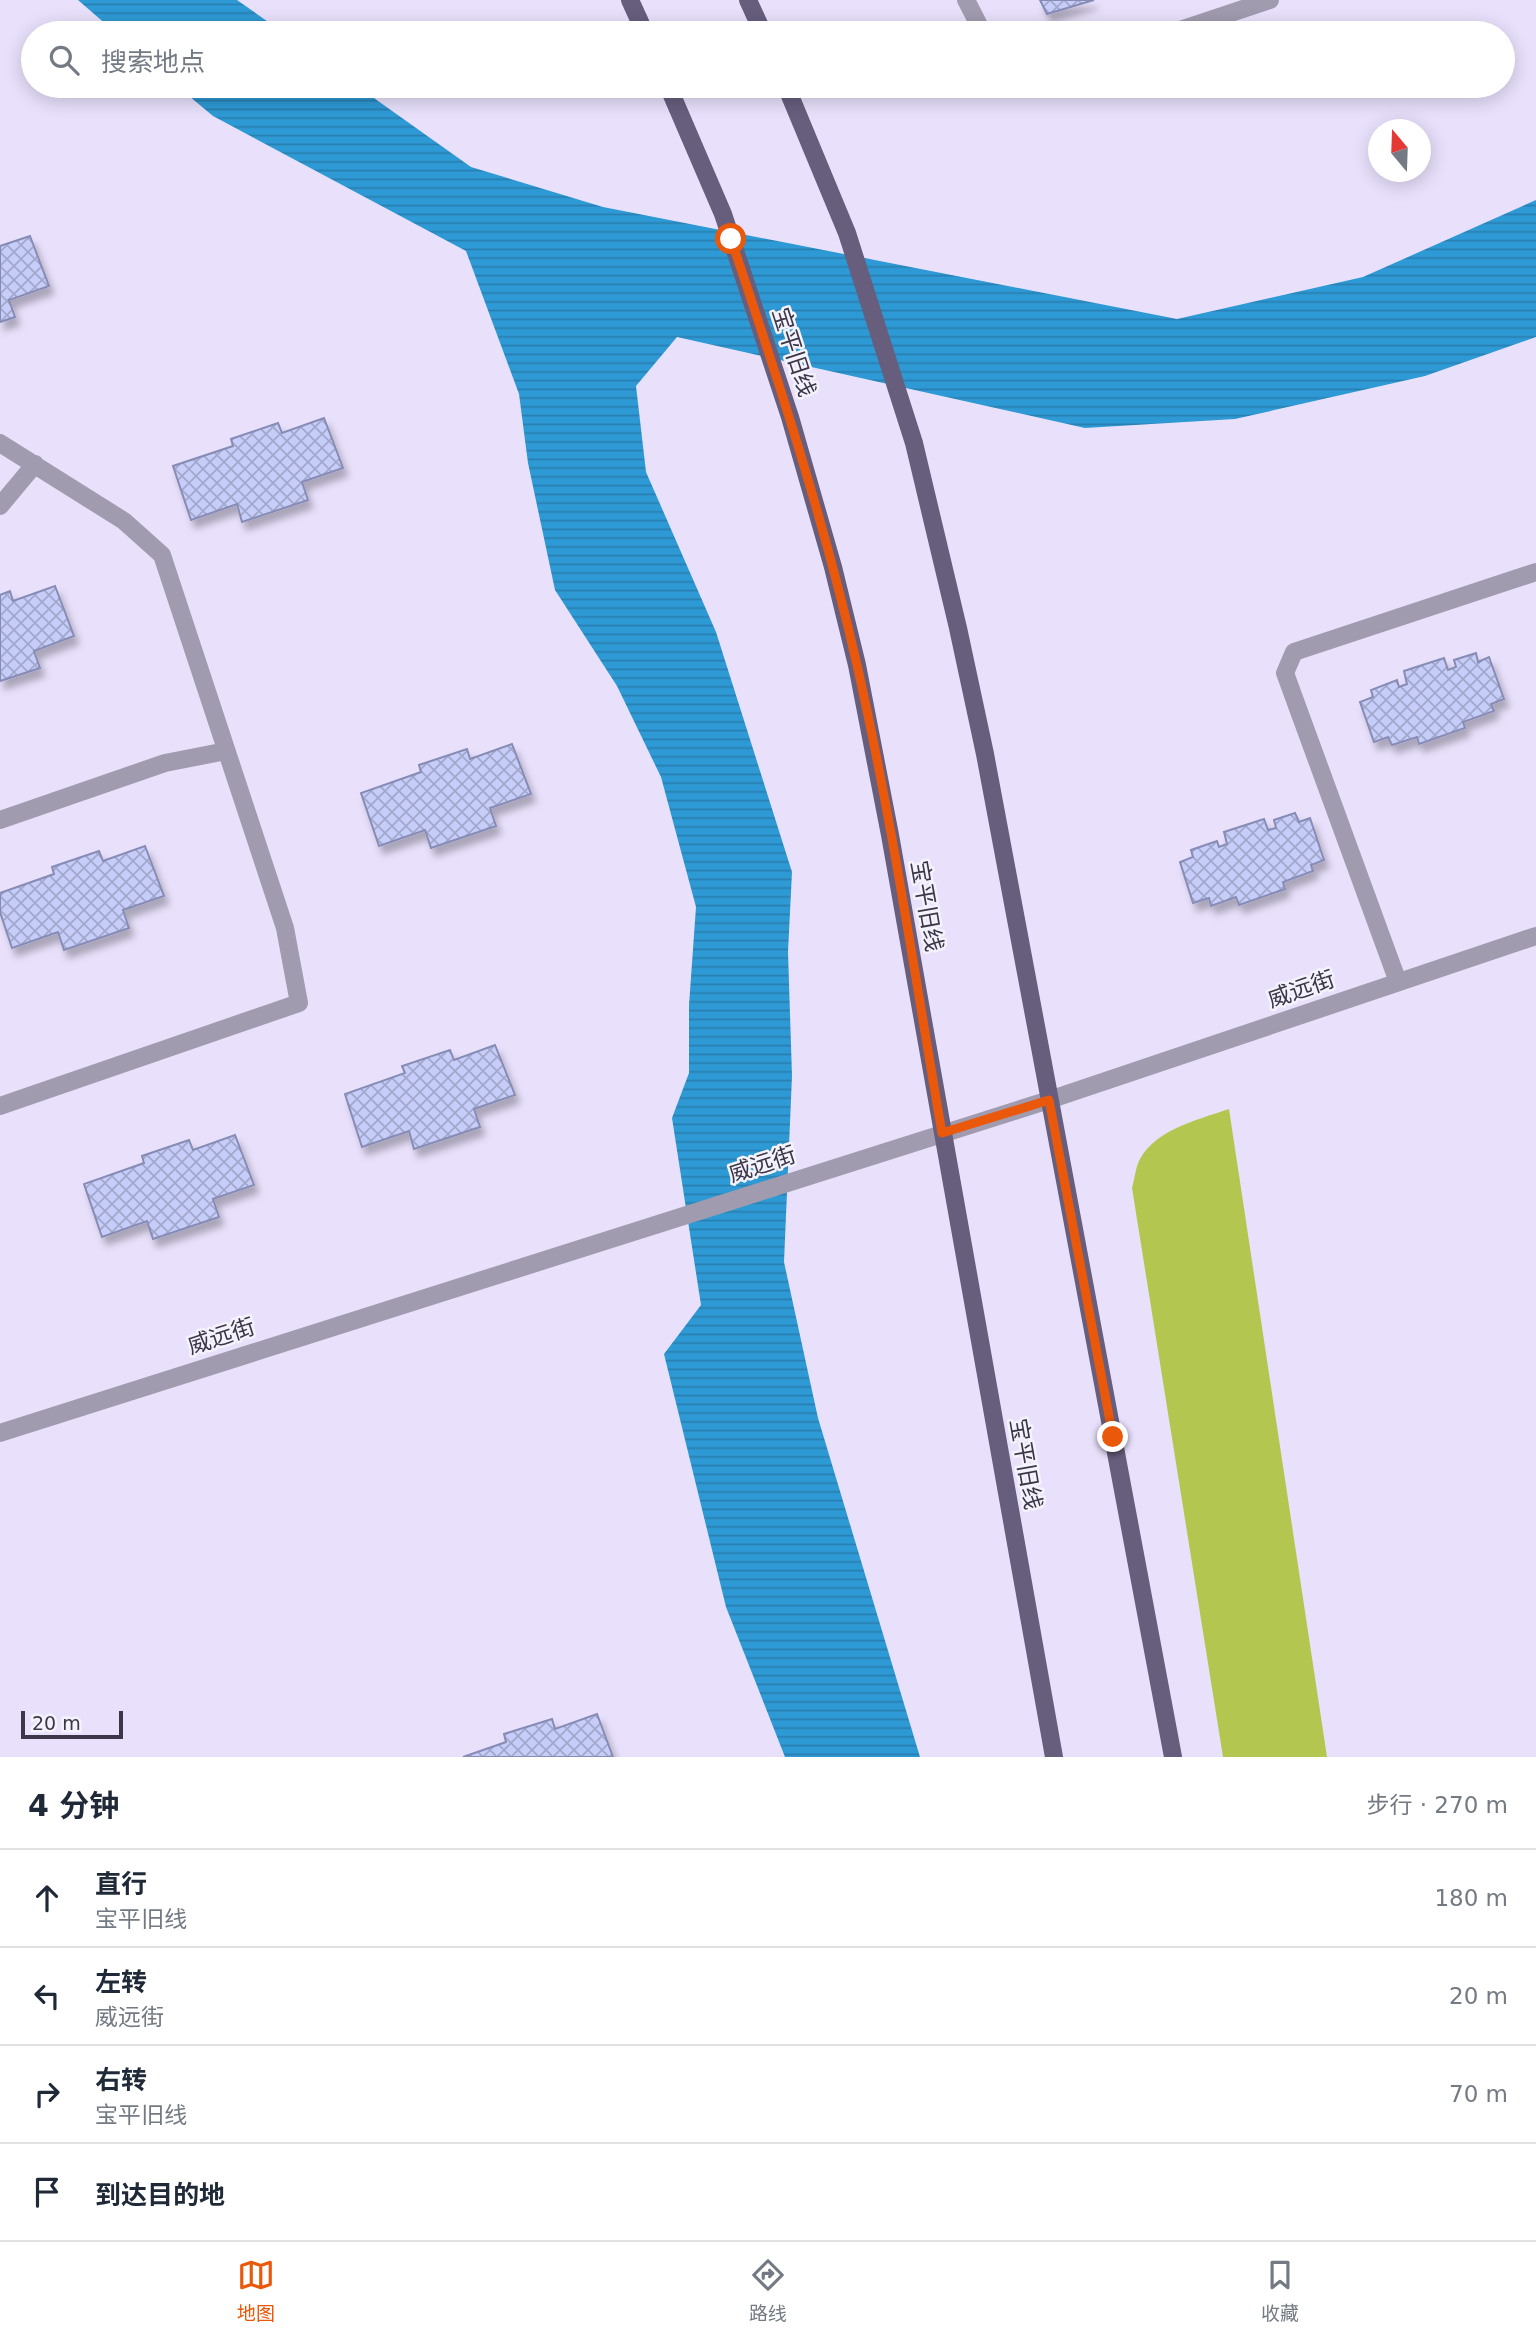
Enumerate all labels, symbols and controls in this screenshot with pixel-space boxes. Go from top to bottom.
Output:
search box [21,21,1515,98]
icon: search [45,41,83,79]
text: 搜索地点 [101,47,205,77]
north arrow [1368,119,1431,182]
route start [715,223,746,254]
street label: 宝平旧线 [767,304,821,400]
street label: 宝平旧线 [906,858,948,954]
street label: 威远街 [1264,965,1338,1013]
street label: 威远街 [725,1141,799,1187]
street label: 威远街 [184,1313,258,1359]
street label: 宝平旧线 [1005,1416,1047,1512]
route end [1097,1421,1128,1452]
scale bar [21,1708,122,1740]
text: 20 m [32,1712,81,1734]
text: 4 分钟 [28,1788,119,1823]
text: 步行 · 270 m [1366,1792,1508,1818]
text: 直行 [95,1869,147,1899]
icon: ahead [28,1879,66,1917]
text: 180 m [1434,1885,1508,1911]
text: 宝平旧线 [95,1906,187,1932]
text: 左转 [95,1967,147,1997]
icon: left [28,1977,66,2015]
text: 20 m [1449,1983,1508,2009]
text: 威远街 [95,2004,164,2030]
text: 右转 [95,2065,147,2095]
icon: right [28,2075,66,2113]
text: 70 m [1449,2081,1508,2107]
text: 宝平旧线 [95,2102,187,2128]
icon: arrive [28,2173,66,2211]
text: 到达目的地 [95,2180,225,2210]
tab: 地图 [237,2256,275,2325]
tab: 路线 [749,2256,787,2325]
tab: 收藏 [1261,2256,1299,2325]

